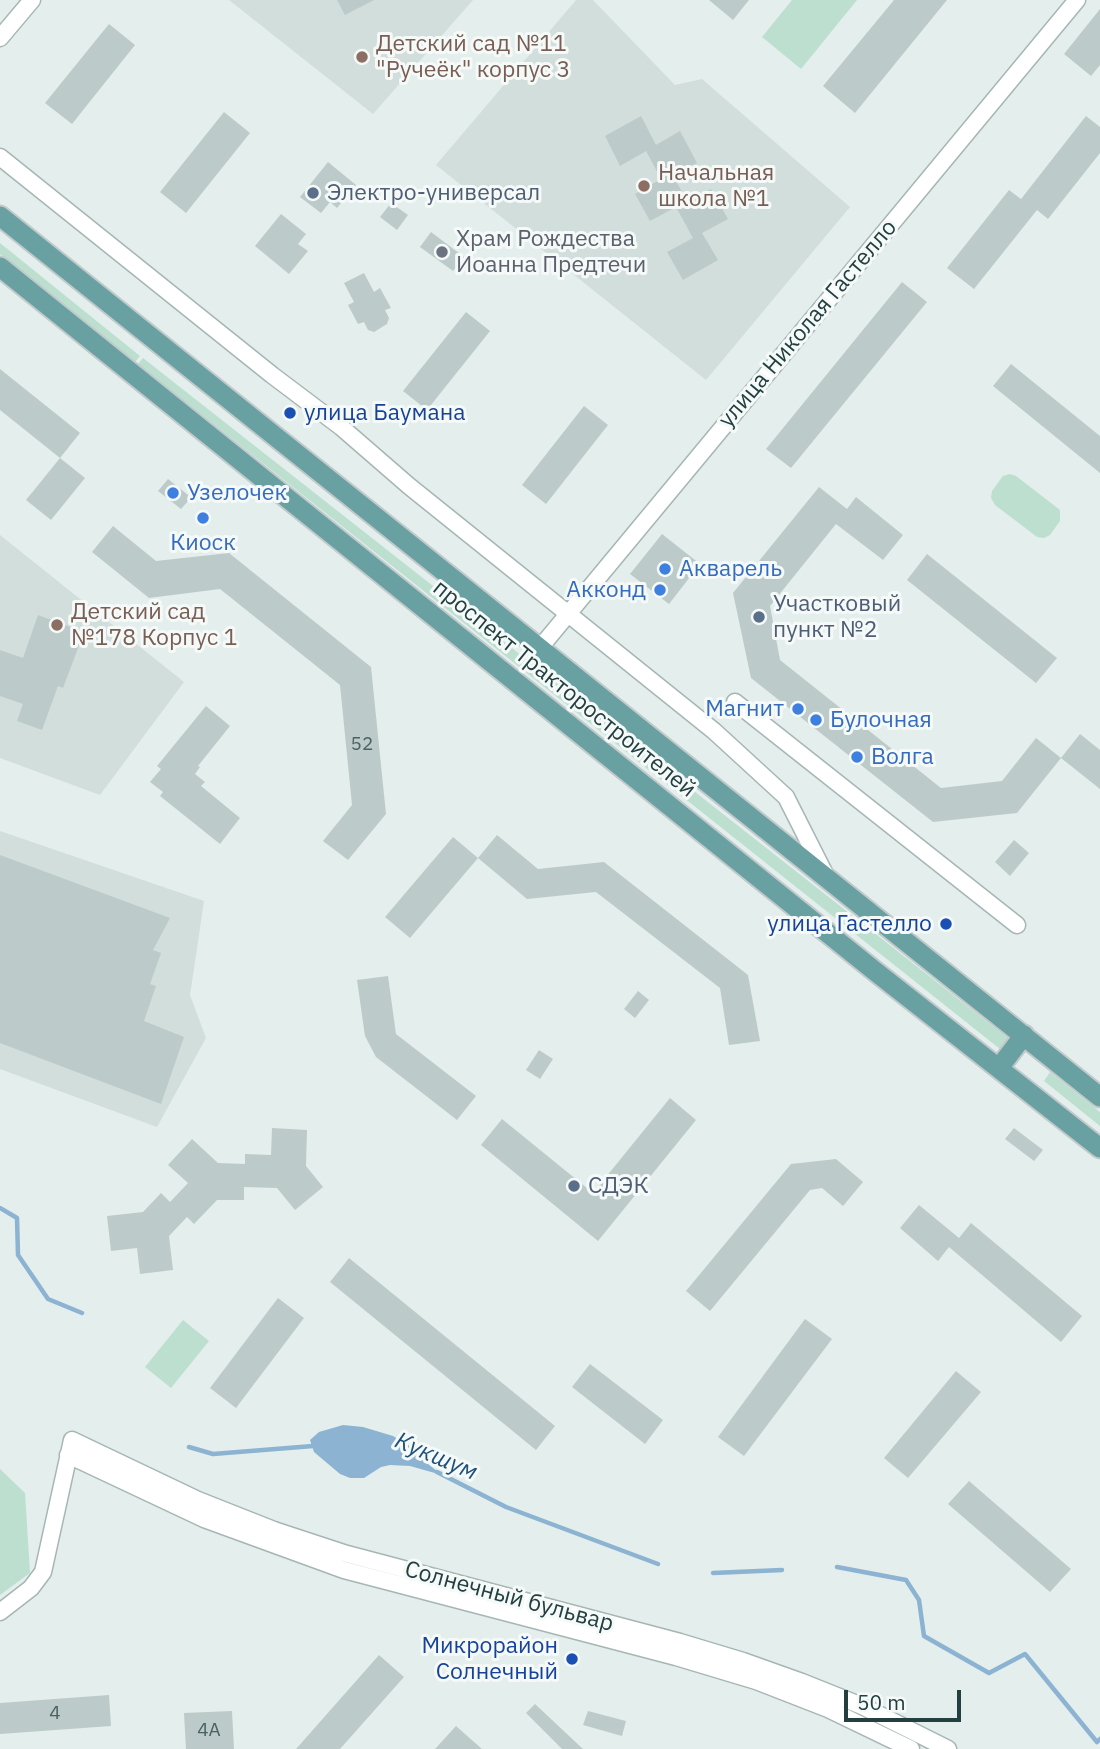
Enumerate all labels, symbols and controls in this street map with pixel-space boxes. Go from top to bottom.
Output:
place label: Детский сад №11 "Ручеёк" корпус 3 [376,30,570,84]
marker: Детский сад №11 "Ручеёк" корпус 3 [354,49,370,65]
place label: Начальная школа №1 [658,159,774,213]
marker: Начальная школа №1 [636,178,652,194]
place label: Электро-универсал [327,179,540,207]
marker: Электро-универсал [305,185,321,201]
street label: улица Николая Гастелло [713,215,903,433]
place label: Храм Рождества Иоанна Предтечи [456,225,646,279]
marker: Храм Рождества Иоанна Предтечи [434,244,450,260]
place label: улица Баумана [304,399,466,427]
marker: улица Баумана [282,405,298,421]
place label: Узелочек [187,479,287,507]
marker: Узелочек [165,485,181,501]
marker: Киоск [195,510,211,526]
place label: Киоск [170,529,236,557]
place label: Акварель [679,555,782,583]
marker: Акварель [657,561,673,577]
street label: проспект Тракторостроителей [427,574,701,804]
place label: Акконд [566,576,646,604]
marker: Акконд [652,582,668,598]
place label: Участковый пункт №2 [773,590,901,644]
place label: Детский сад №178 Корпус 1 [71,598,237,652]
marker: Участковый пункт №2 [751,609,767,625]
marker: Детский сад №178 Корпус 1 [49,617,65,633]
place label: Магнит [705,695,784,723]
marker: Магнит [790,701,806,717]
place label: Булочная [830,706,932,734]
marker: Булочная [808,712,824,728]
house number: 52 [351,734,373,756]
place label: Волга [871,743,934,771]
marker: Волга [849,749,865,765]
place label: улица Гастелло [767,910,932,938]
marker: улица Гастелло [938,916,954,932]
place label: СДЭК [588,1172,649,1200]
marker: СДЭК [566,1178,582,1194]
water label: Кукшум [390,1427,482,1487]
street label: Солнечный бульвар [402,1556,616,1638]
place label: Микрорайон Солнечный [421,1632,558,1686]
marker: Микрорайон Солнечный [564,1651,580,1667]
scale bar [848,1676,965,1720]
text: 50 m [857,1688,906,1716]
house number: 4 [49,1703,61,1725]
house number: 4А [197,1720,221,1742]

